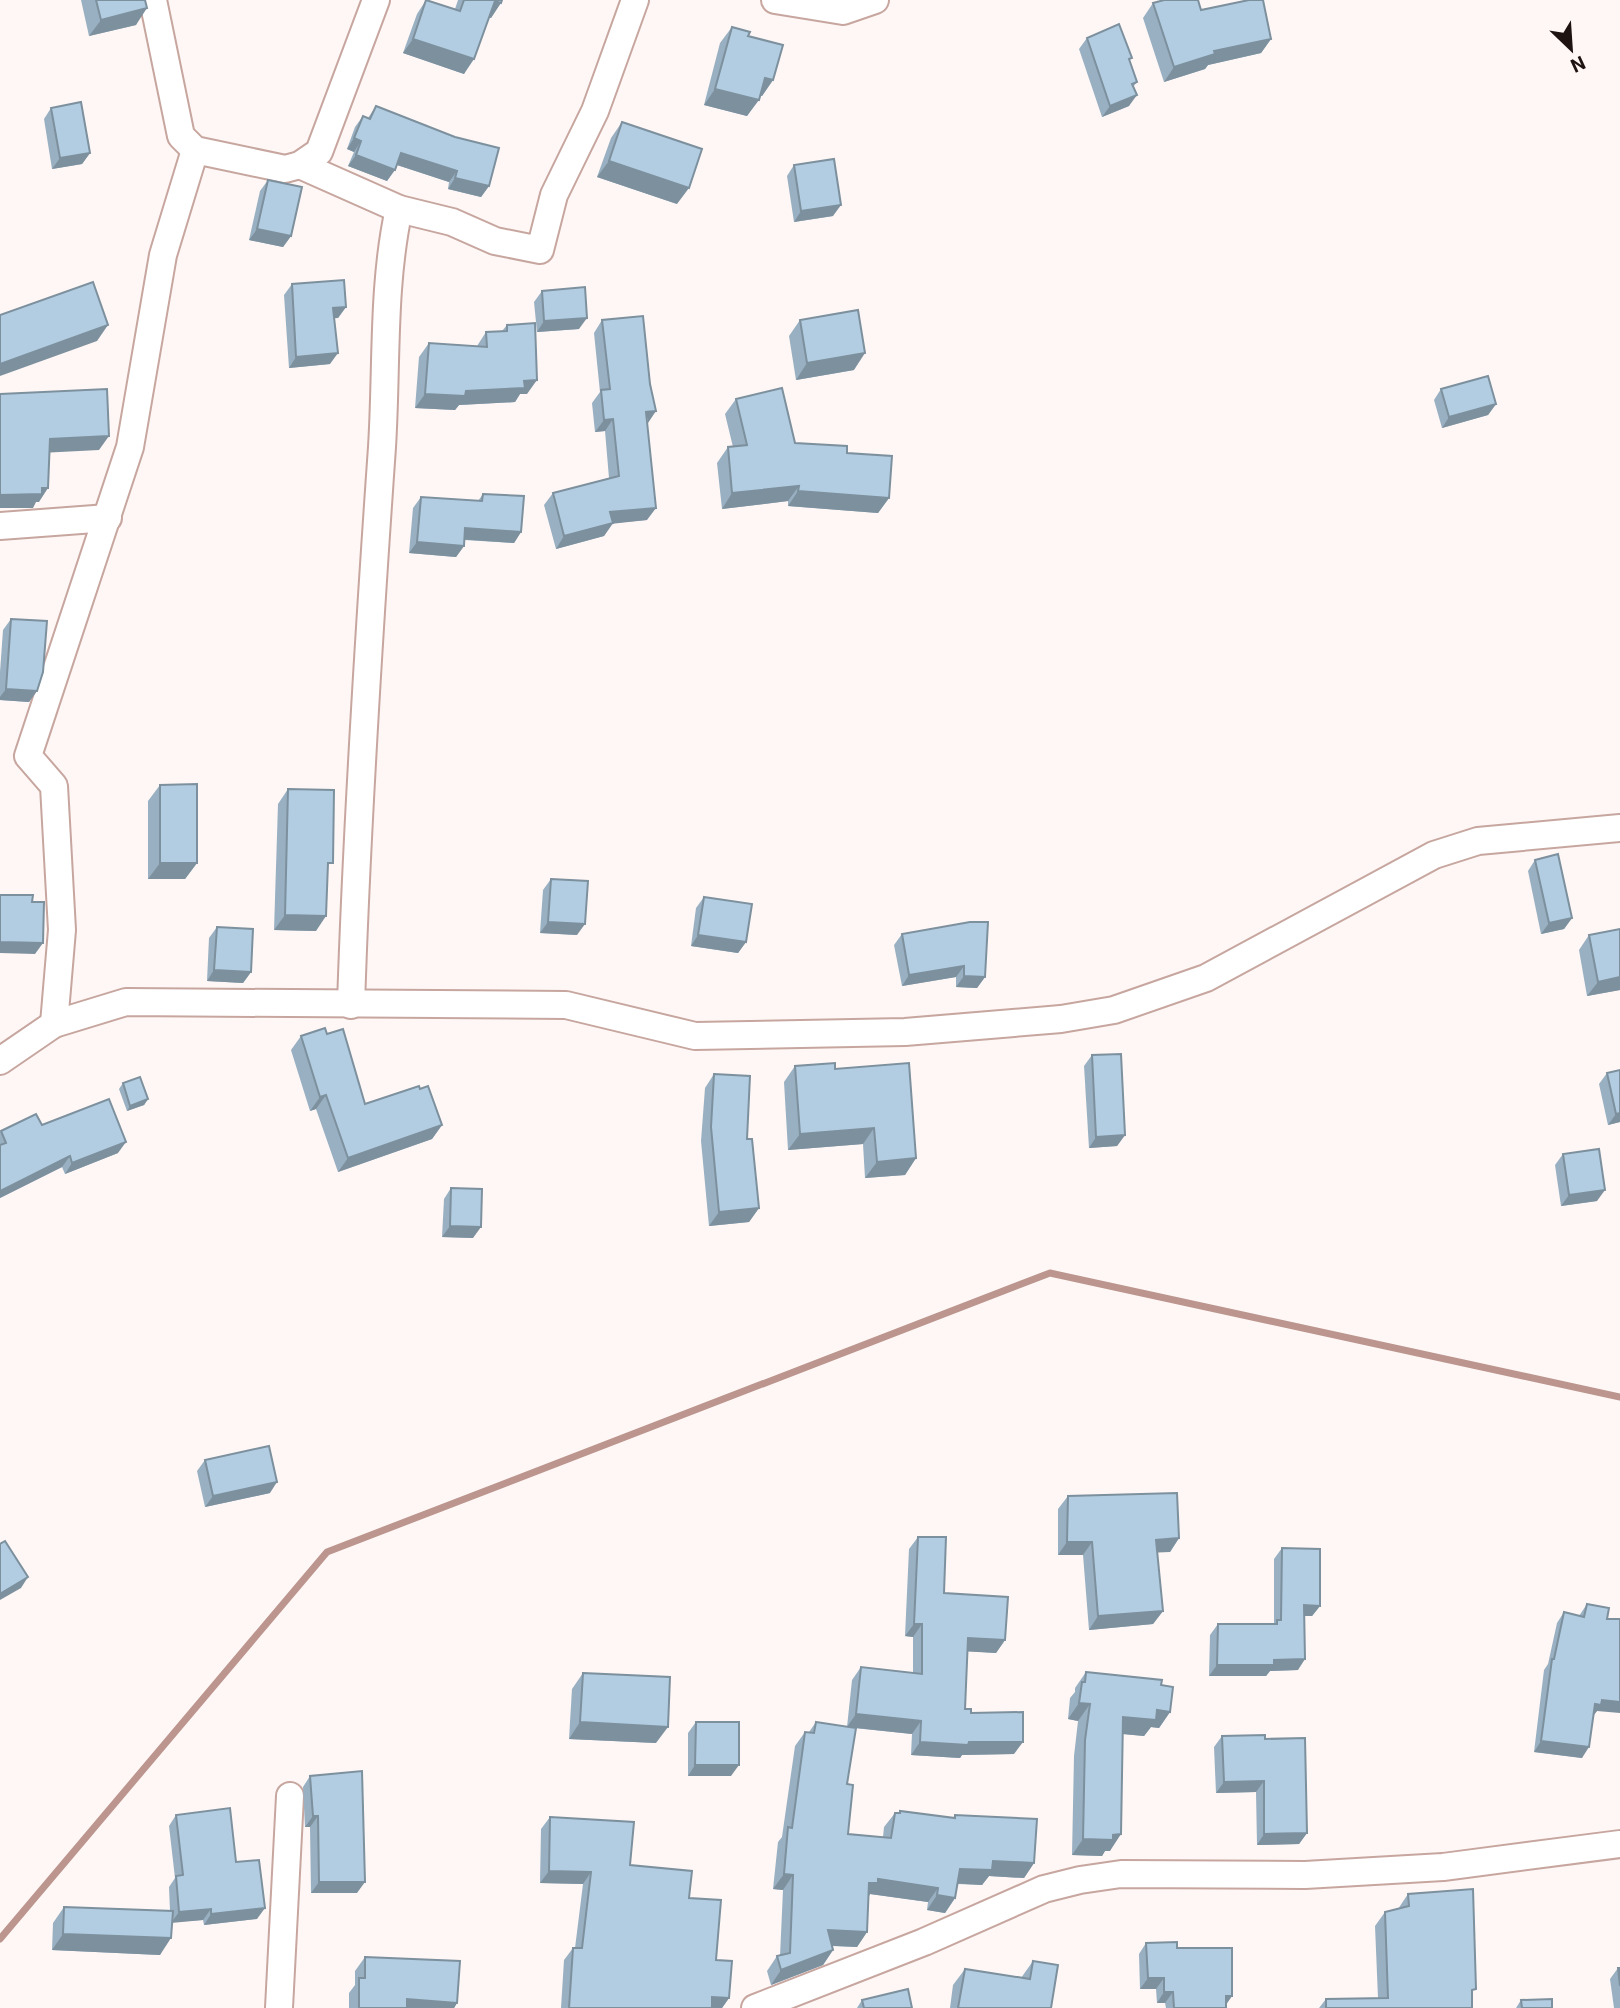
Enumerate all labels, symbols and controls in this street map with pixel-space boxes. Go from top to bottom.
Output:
north arrow [1536,14,1606,84]
text: N [1567,51,1589,77]

